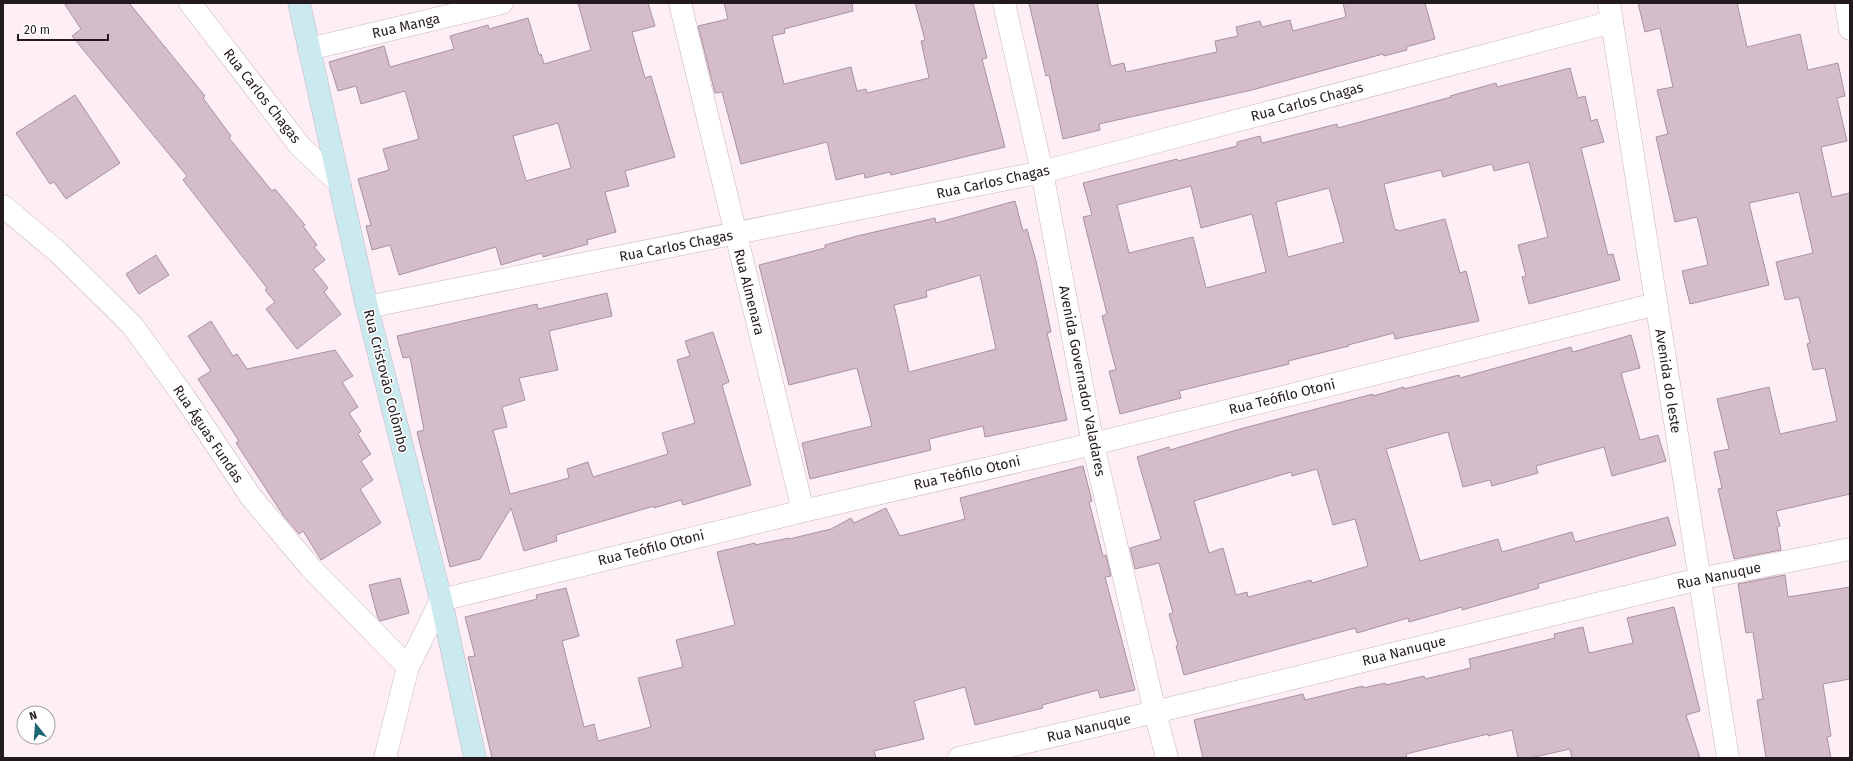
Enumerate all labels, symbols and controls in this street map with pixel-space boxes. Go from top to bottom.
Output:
street label: Rua Manga [370,10,442,42]
scale bar [18,16,108,42]
text: 20 m [24,23,50,37]
street label: Rua Carlos Chagas [220,45,305,147]
street label: Rua Carlos Chagas [1249,79,1365,125]
street label: Rua Carlos Chagas [935,162,1052,202]
street label: Rua Carlos Chagas [618,227,735,265]
street label: Rua Almenara [730,247,768,337]
street label: Avenida Governador Valadares [1055,284,1109,478]
street label: Rua Cristovão Colômbo [360,308,412,454]
street label: Avenida do leste [1651,328,1685,434]
street label: Rua Teófilo Otoni [1227,376,1337,418]
street label: Rua Águas Fundas [169,381,248,486]
street label: Rua Teófilo Otoni [912,452,1022,494]
street label: Rua Teófilo Otoni [596,527,706,569]
street label: Rua Nanuque [1675,559,1763,593]
street label: Rua Nanuque [1360,632,1448,670]
north arrow [16,705,56,745]
text: N [28,709,39,723]
street label: Rua Nanuque [1045,710,1133,746]

